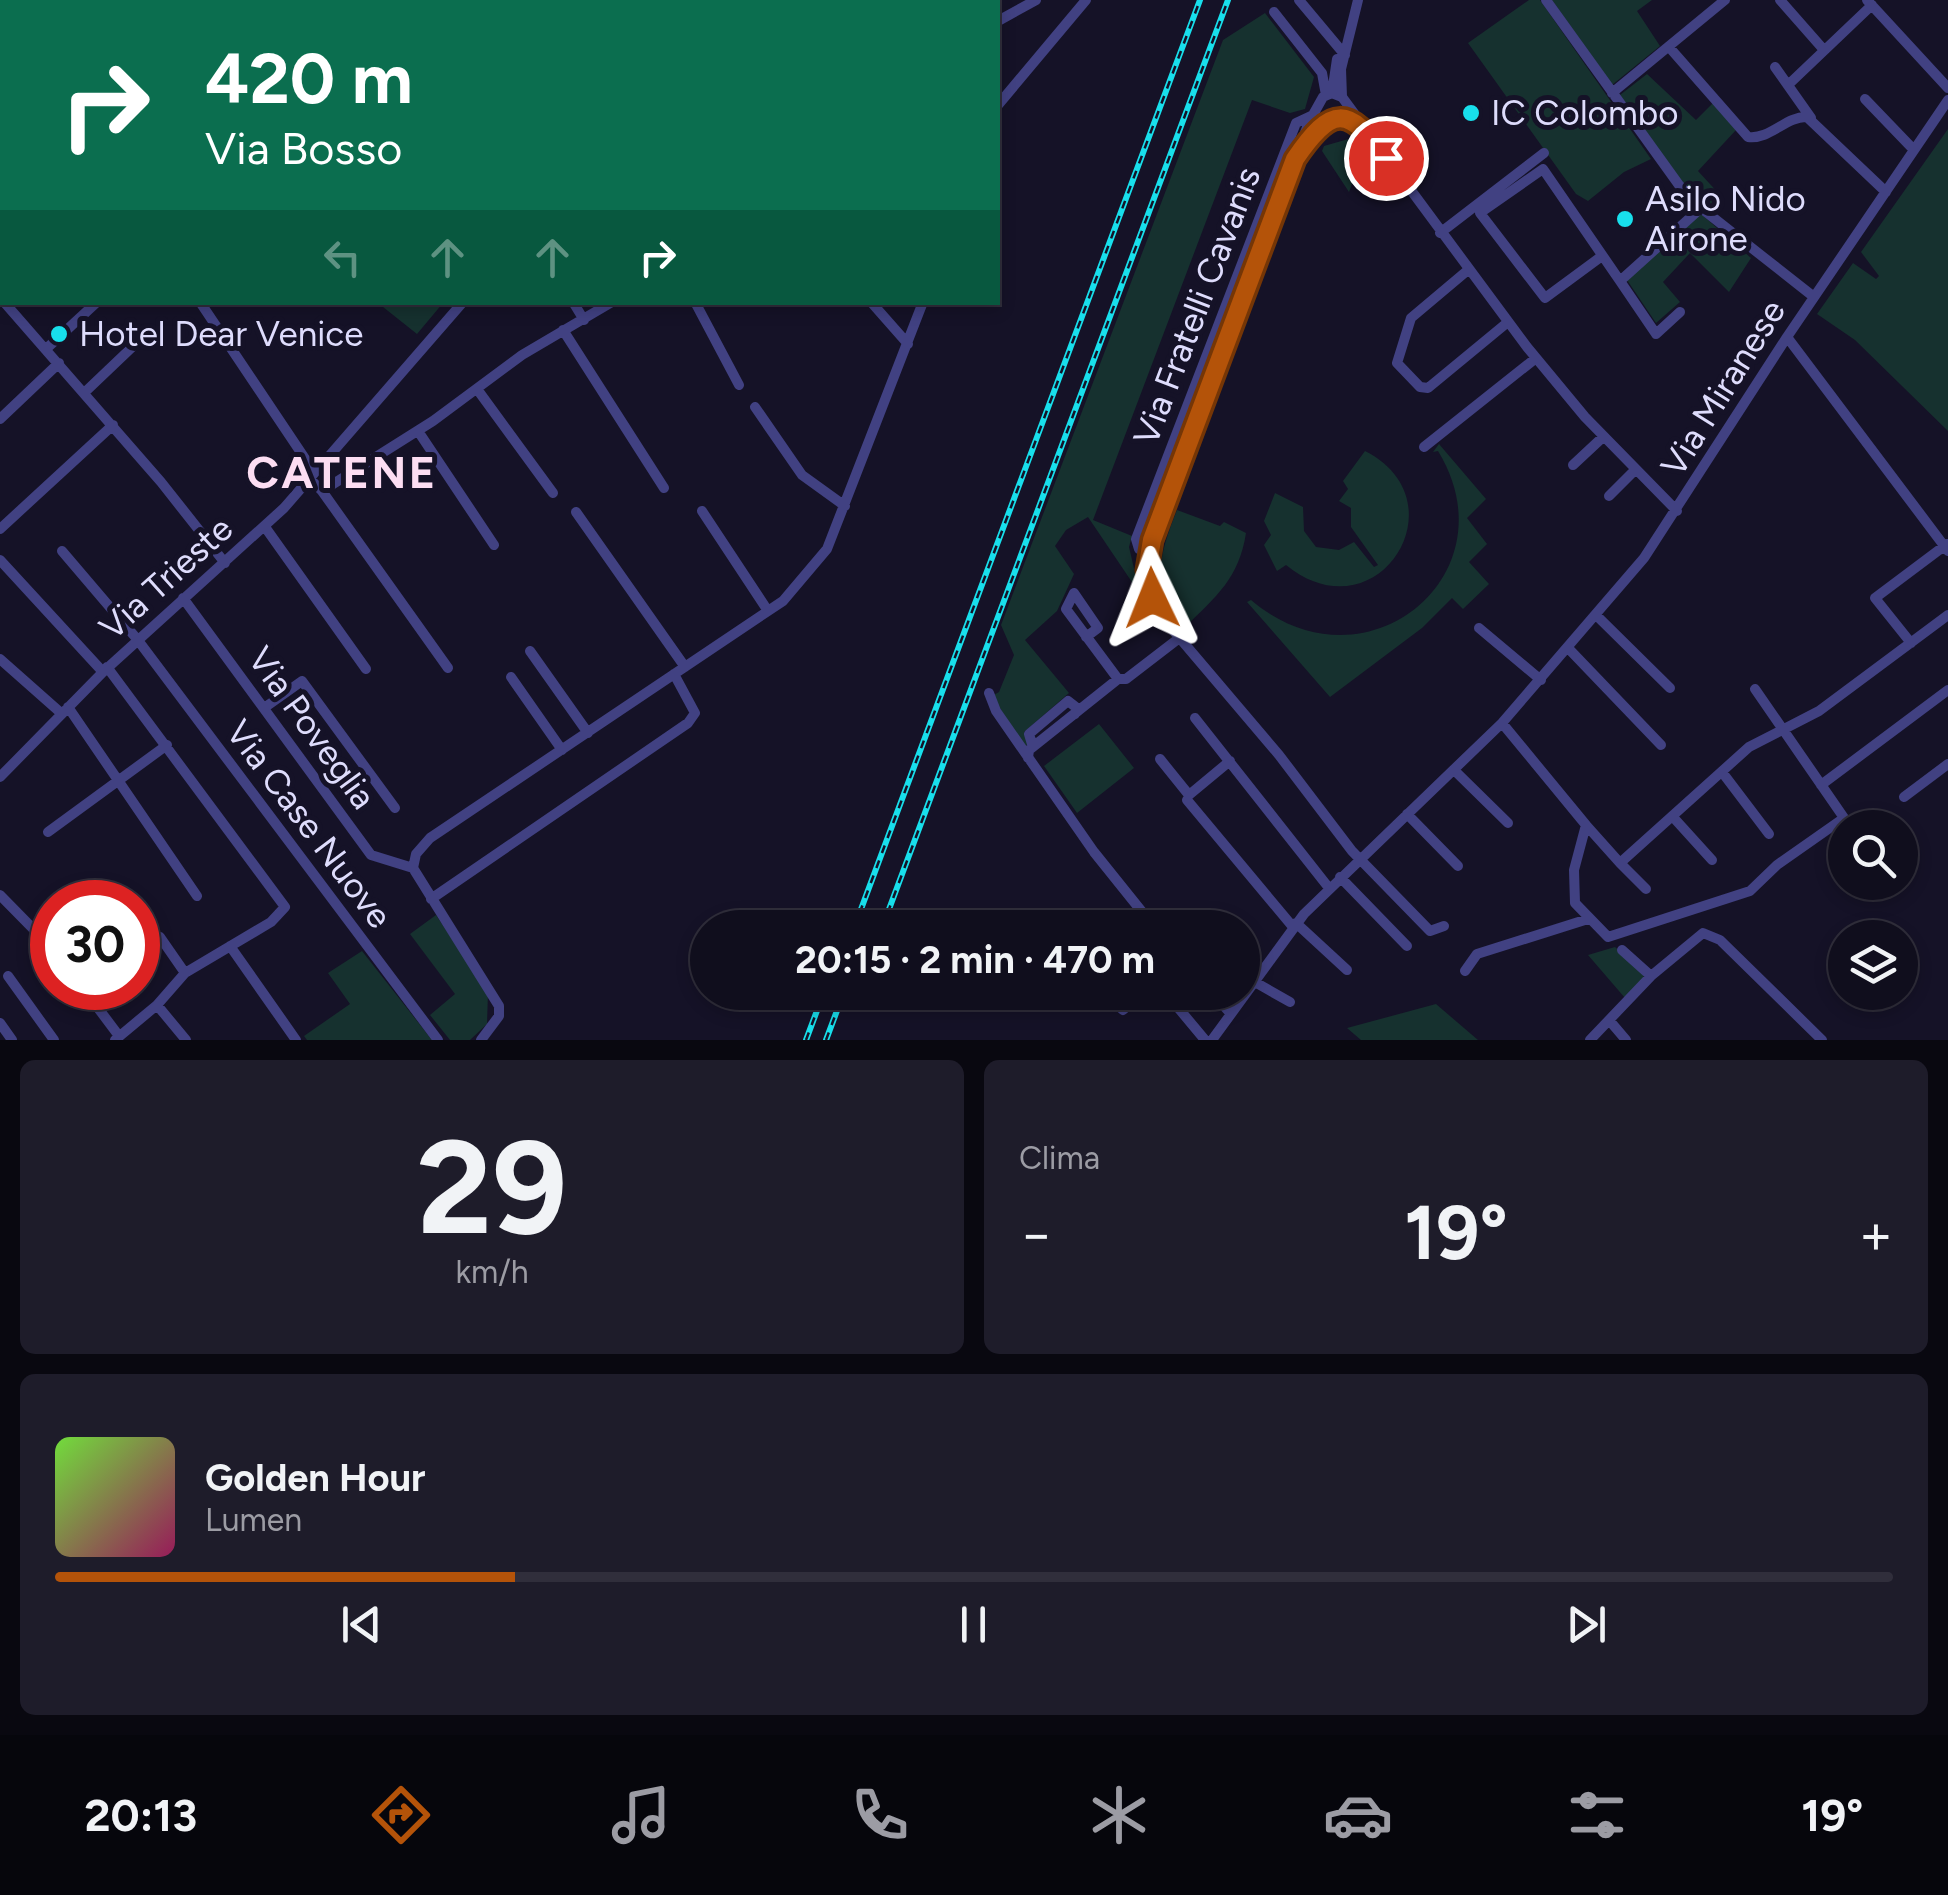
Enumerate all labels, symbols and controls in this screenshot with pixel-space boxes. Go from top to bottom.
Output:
text: 420 m [205,36,413,121]
icon: right [40,40,170,170]
place label: IC Colombo [1491,92,1679,134]
marker: IC Colombo [1460,102,1482,124]
pin [1344,116,1429,201]
text: Via Bosso [205,121,402,175]
icon: arrive [1359,131,1414,186]
street label: Via Fratelli Cavanis [1125,161,1269,451]
place label: Asilo Nido Airone [1645,178,1806,260]
marker: Asilo Nido Airone [1614,208,1636,230]
icon: left [315,230,370,285]
icon: ahead [420,230,475,285]
icon: ahead [525,230,580,285]
icon: right [630,230,685,285]
street label: Via Miranese [1652,292,1794,484]
place label: Hotel Dear Venice [79,313,363,355]
marker: Hotel Dear Venice [48,323,70,345]
district label: CATENE [246,445,438,499]
street label: Via Trieste [91,507,241,649]
position arrow [1100,546,1204,650]
street label: Via Poveglia [239,639,385,817]
street label: Via Case Nuove [217,712,401,936]
map controls [1828,810,1918,1010]
button: search [1828,810,1918,900]
speed limit sign: 30 [30,880,160,1010]
button: layers [1828,920,1918,1010]
text: 20:15 · 2 min · 470 m [795,937,1155,983]
text: 29 [417,1110,567,1266]
text: Clima [1019,1139,1100,1177]
text: 19° [1404,1188,1508,1278]
text: − [1019,1201,1053,1267]
text: + [1859,1201,1893,1267]
text: km/h [455,1253,529,1291]
text: Golden Hour [205,1455,426,1501]
text: Lumen [205,1501,302,1539]
icon: previous [334,1597,389,1652]
icon: pause [946,1597,1001,1652]
icon: next [1559,1597,1614,1652]
icon: directions [366,1780,436,1850]
icon: music [606,1780,676,1850]
icon: phone [845,1780,915,1850]
icon: climate [1084,1780,1154,1850]
icon: car [1323,1780,1393,1850]
icon: filters [1562,1780,1632,1850]
text: 20:13 [85,1788,197,1842]
text: 19° [1801,1788,1863,1842]

